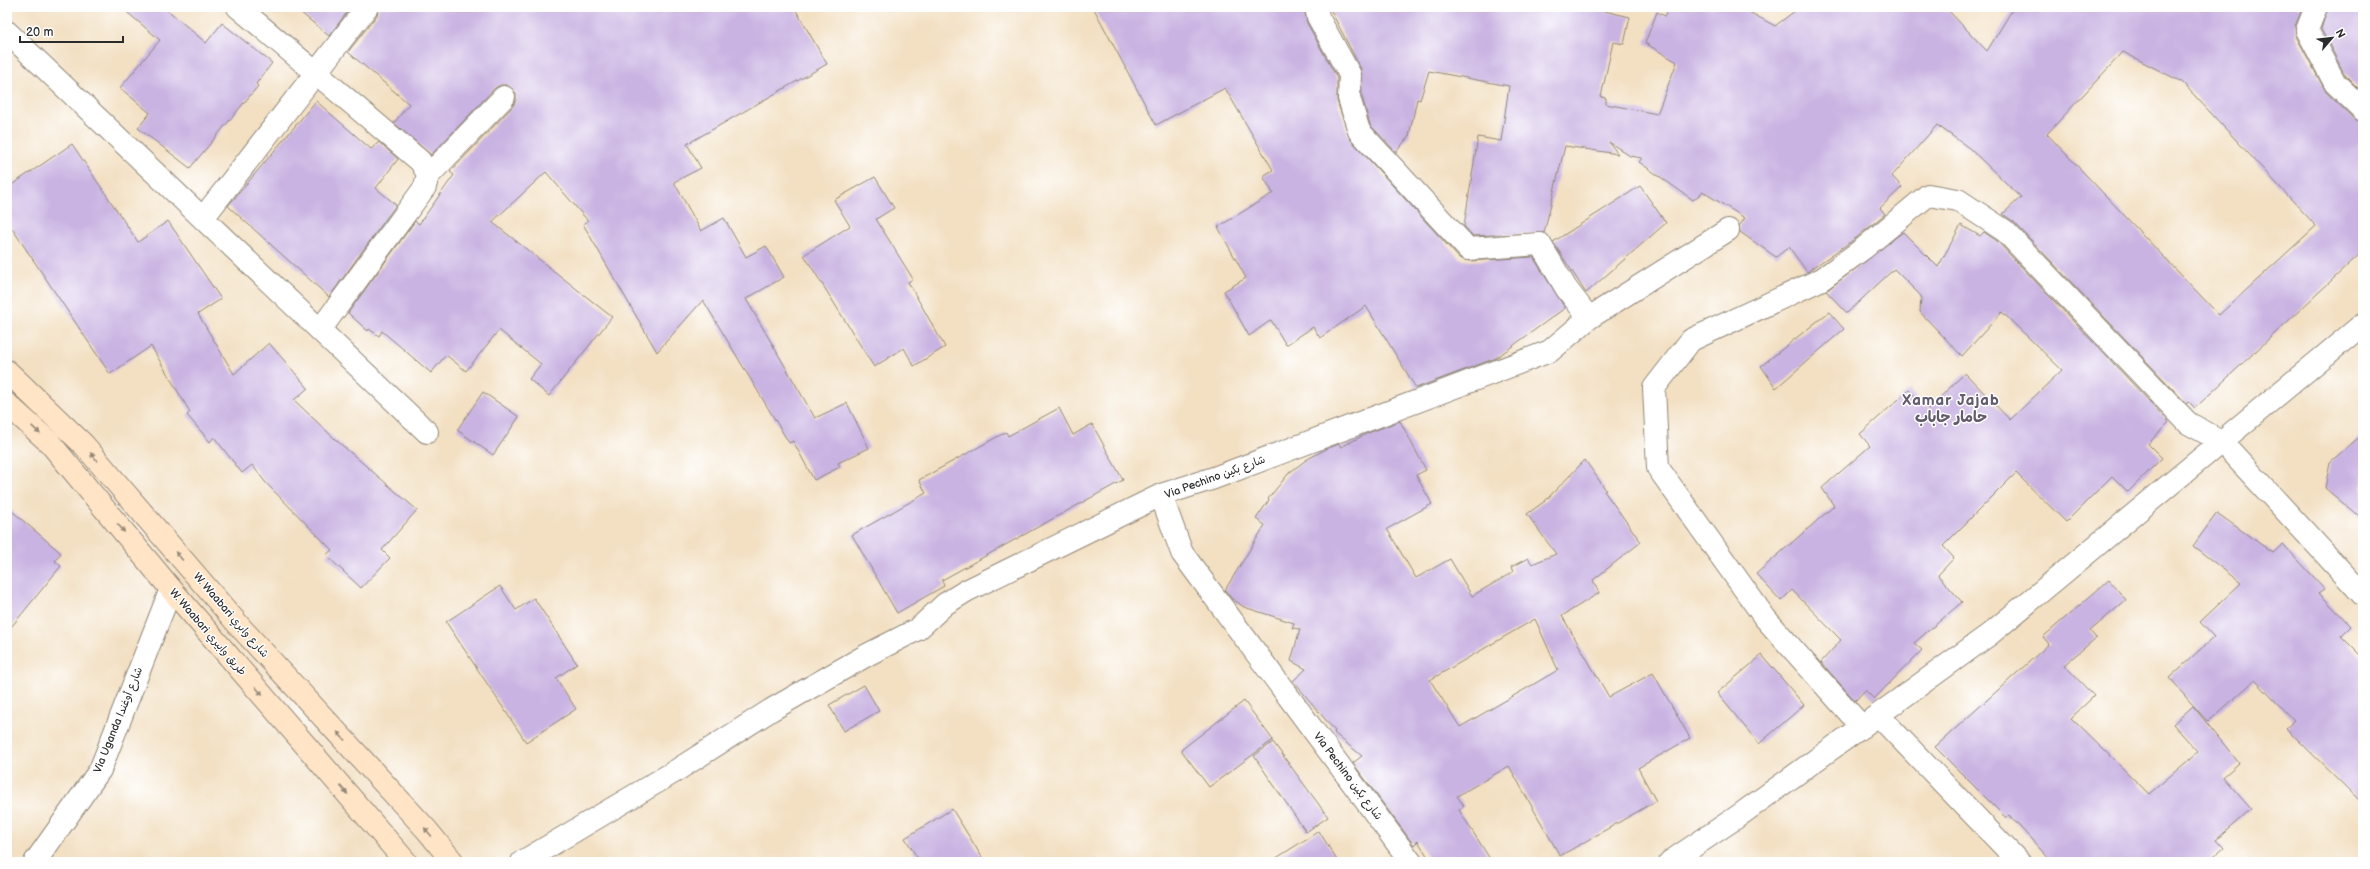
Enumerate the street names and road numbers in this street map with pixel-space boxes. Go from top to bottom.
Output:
street label: Via Pechino شارع بكين [1163,453,1268,503]
street label: W. Waabari شارع وابري [189,570,271,661]
street label: W. Waabari طريق وابيري [165,586,249,679]
street label: Via Uganda شارع أوغندا [91,665,147,776]
street label: Via Pechino شارع بكين [1309,730,1385,823]

